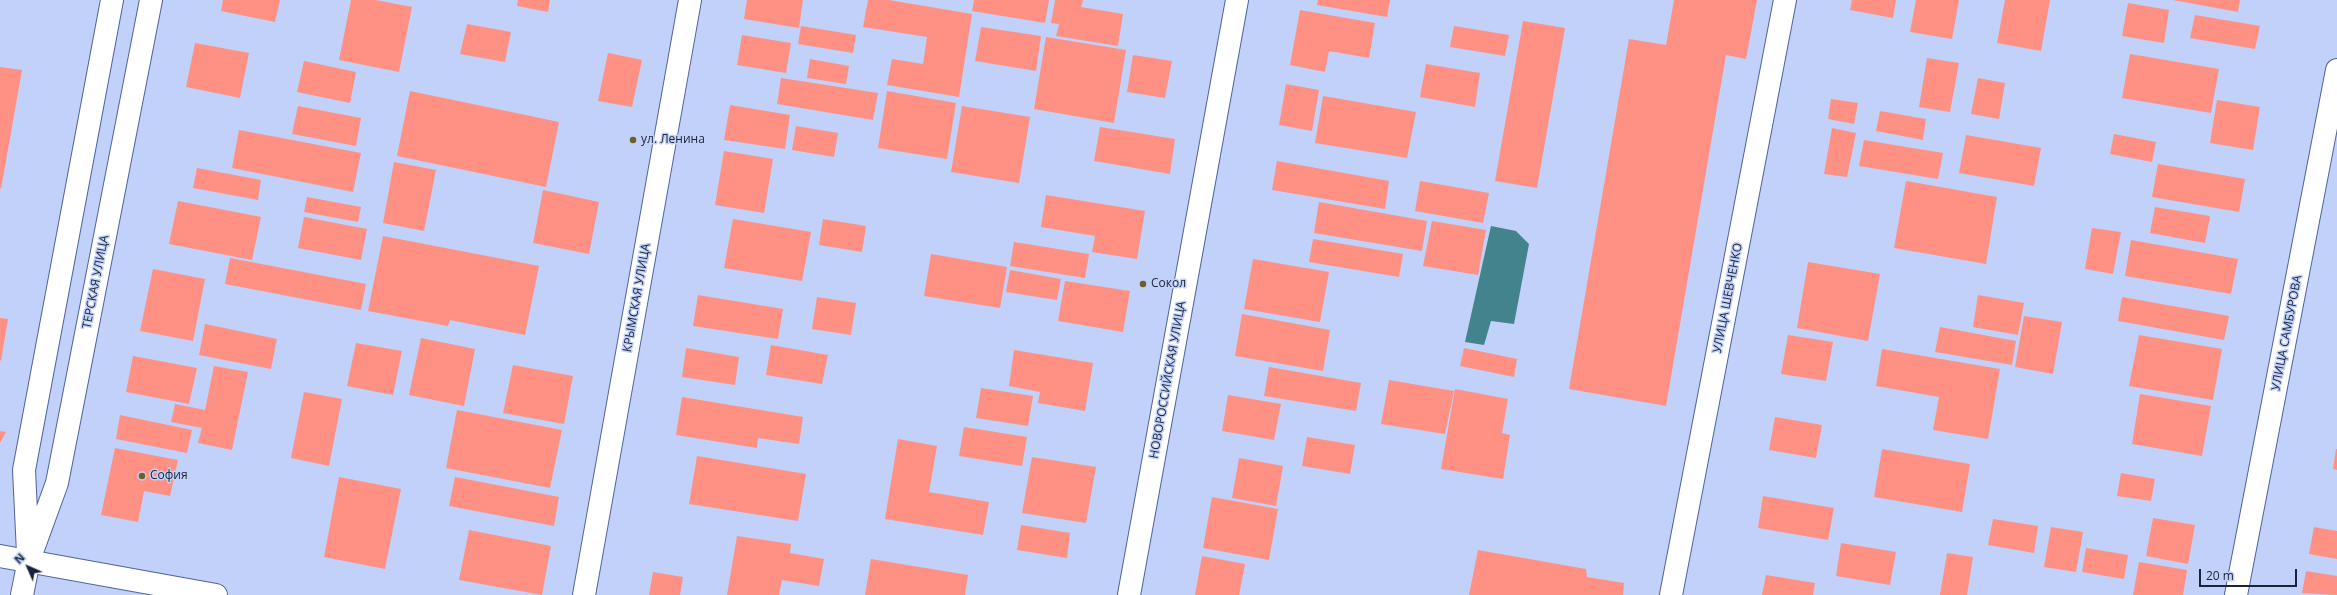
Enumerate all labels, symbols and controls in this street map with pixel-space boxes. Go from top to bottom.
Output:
place label: ул. Ленина [641,133,705,147]
marker: ул. Ленина [628,135,638,145]
street label: ТЕРСКАЯ УЛИЦА [80,234,112,330]
street label: УЛИЦА ШЕВЧЕНКО [1710,242,1746,354]
street label: КРЫМСКАЯ УЛИЦА [620,243,654,353]
street label: УЛИЦА САМБУРОВА [2269,274,2305,392]
place label: Сокол [1151,277,1186,291]
marker: Сокол [1138,279,1148,289]
street label: НОВОРОССИЙСКАЯ УЛИЦА [1147,300,1189,460]
place label: София [150,469,188,483]
marker: София [137,471,147,481]
north arrow [8,547,48,587]
text: N [11,550,28,567]
scale bar [2201,561,2299,587]
text: 20 m [2206,567,2234,584]

